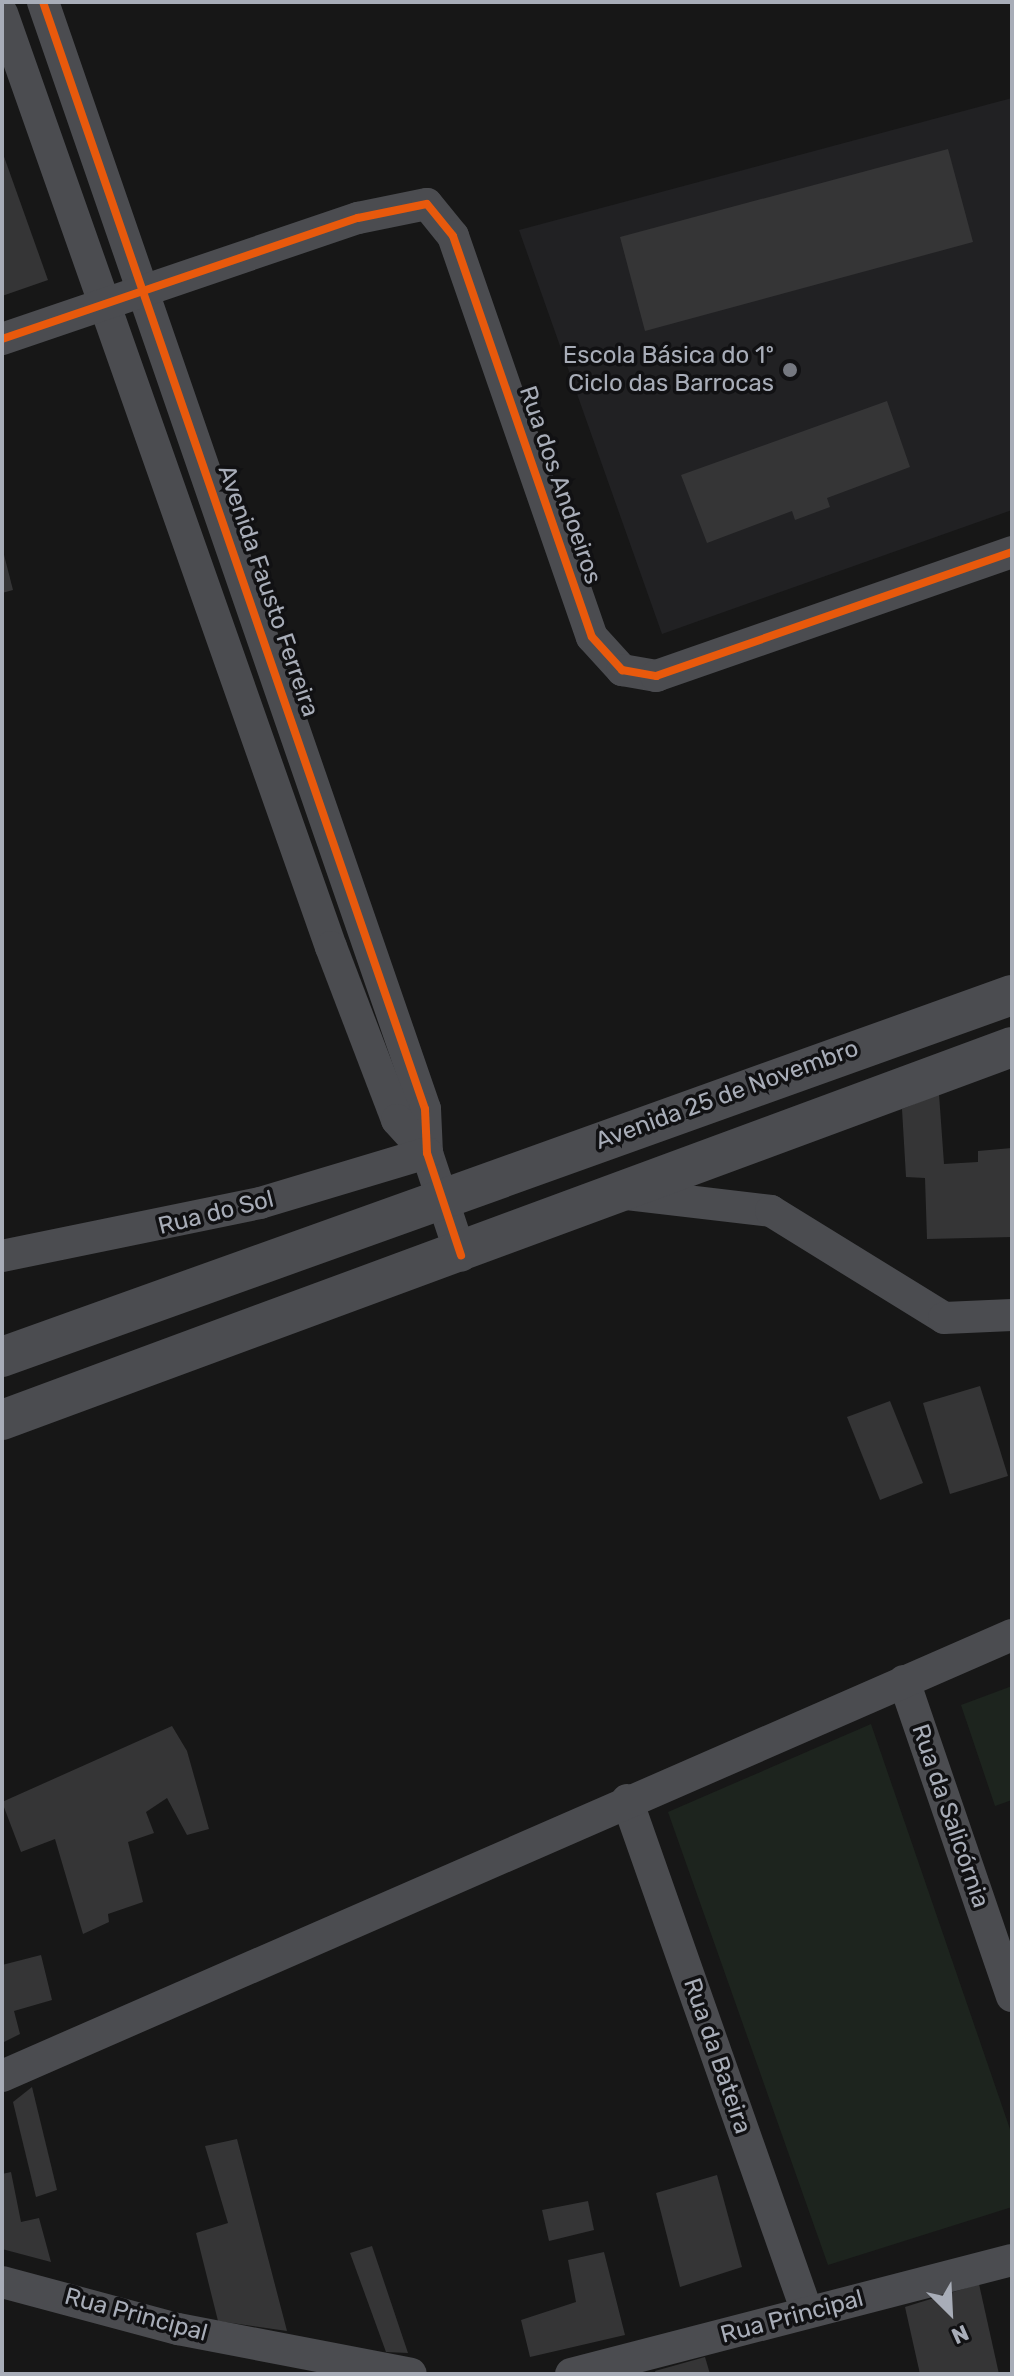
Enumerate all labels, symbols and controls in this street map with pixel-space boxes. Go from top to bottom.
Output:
place label: Escola Básica do 1º Ciclo das Barrocas [563,342,774,398]
marker: Escola Básica do 1º Ciclo das Barrocas [781,361,799,379]
street label: Rua dos Andoeiros [512,382,608,588]
street label: Avenida Fausto Ferreira [211,461,325,721]
street label: Avenida 25 de Novembro [592,1034,862,1156]
street label: Rua do Sol [155,1185,277,1241]
street label: Rua da Salicórnia [905,1720,995,1912]
street label: Rua da Bateira [677,1974,757,2138]
north arrow [910,2272,990,2352]
street label: Rua Principal [61,2282,211,2348]
street label: Rua Principal [717,2284,867,2350]
text: N [947,2319,973,2350]

